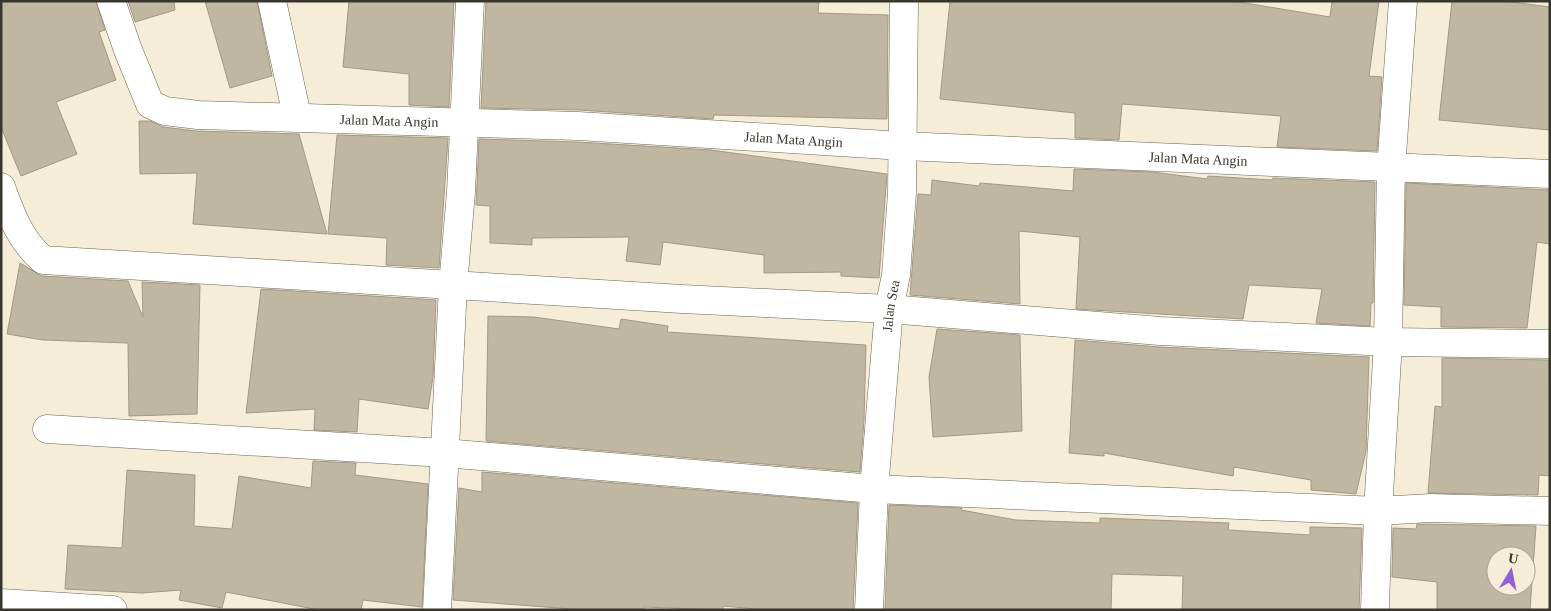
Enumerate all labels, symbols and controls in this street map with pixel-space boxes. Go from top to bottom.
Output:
street label: Jalan Mata Angin [339,112,439,130]
street label: Jalan Mata Angin [744,129,843,150]
street label: Jalan Mata Angin [1148,150,1248,169]
street label: Jalan Sea [880,278,903,333]
north arrow [1486,546,1536,596]
text: U [1507,550,1519,567]

